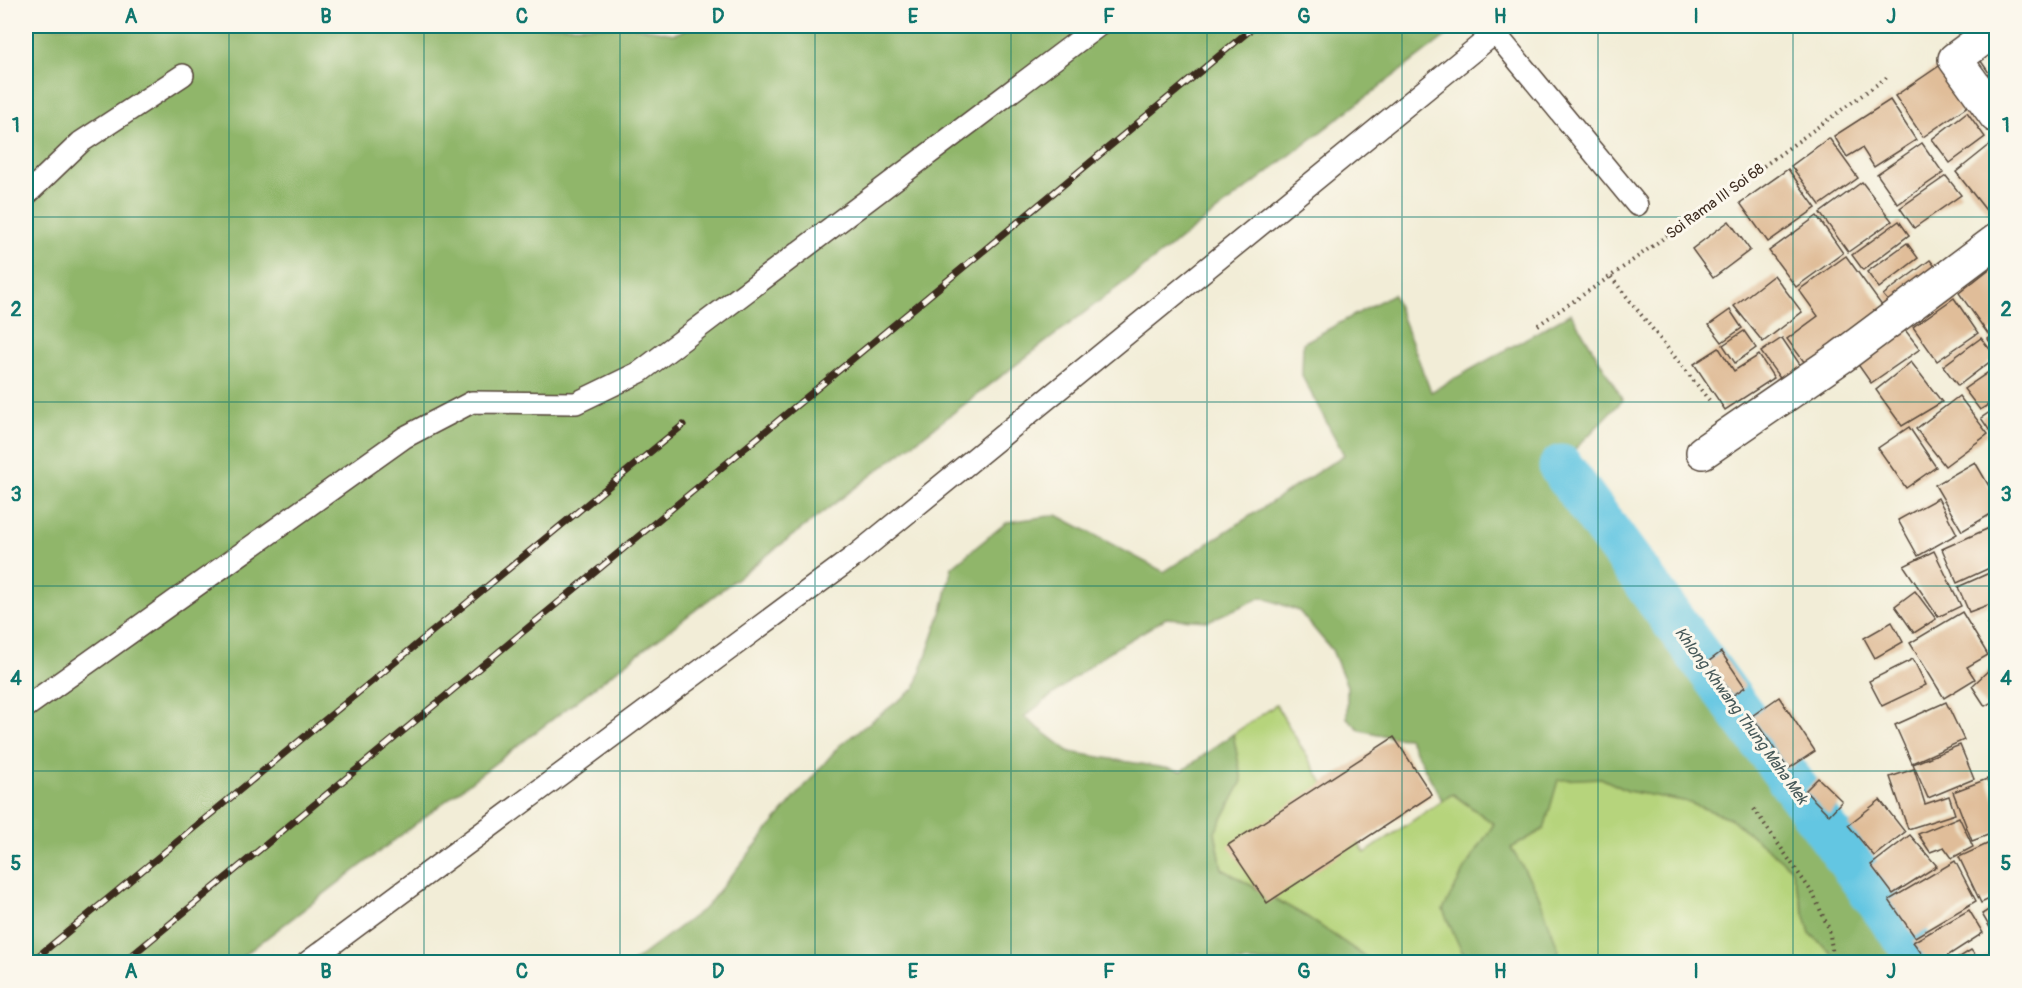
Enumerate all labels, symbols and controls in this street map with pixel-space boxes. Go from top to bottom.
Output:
text: A [125,4,138,29]
text: B [320,4,332,29]
text: C [516,4,528,29]
text: D [712,4,725,29]
text: E [908,4,919,29]
text: F [1103,4,1115,29]
text: G [1297,4,1311,29]
text: H [1494,4,1507,29]
text: I [1693,4,1699,29]
text: J [1886,4,1896,29]
text: 1 [12,113,20,138]
text: 1 [2002,113,2010,138]
street label: Soi Rama III Soi 68 [1662,159,1769,243]
text: 2 [10,297,22,322]
text: 2 [2000,297,2012,322]
text: 3 [10,482,22,507]
text: 3 [2000,482,2012,507]
water label: Khlong Khwang Thung Maha Mek [1670,623,1813,809]
text: 4 [10,666,22,691]
text: 4 [2000,666,2012,691]
text: 5 [11,851,22,876]
text: 5 [2001,851,2012,876]
text: A [125,959,138,984]
text: B [320,959,332,984]
text: C [516,959,528,984]
text: D [712,959,725,984]
text: E [908,959,919,984]
text: F [1103,959,1115,984]
text: G [1297,959,1311,984]
text: H [1494,959,1507,984]
text: I [1693,959,1699,984]
text: J [1886,959,1896,984]

